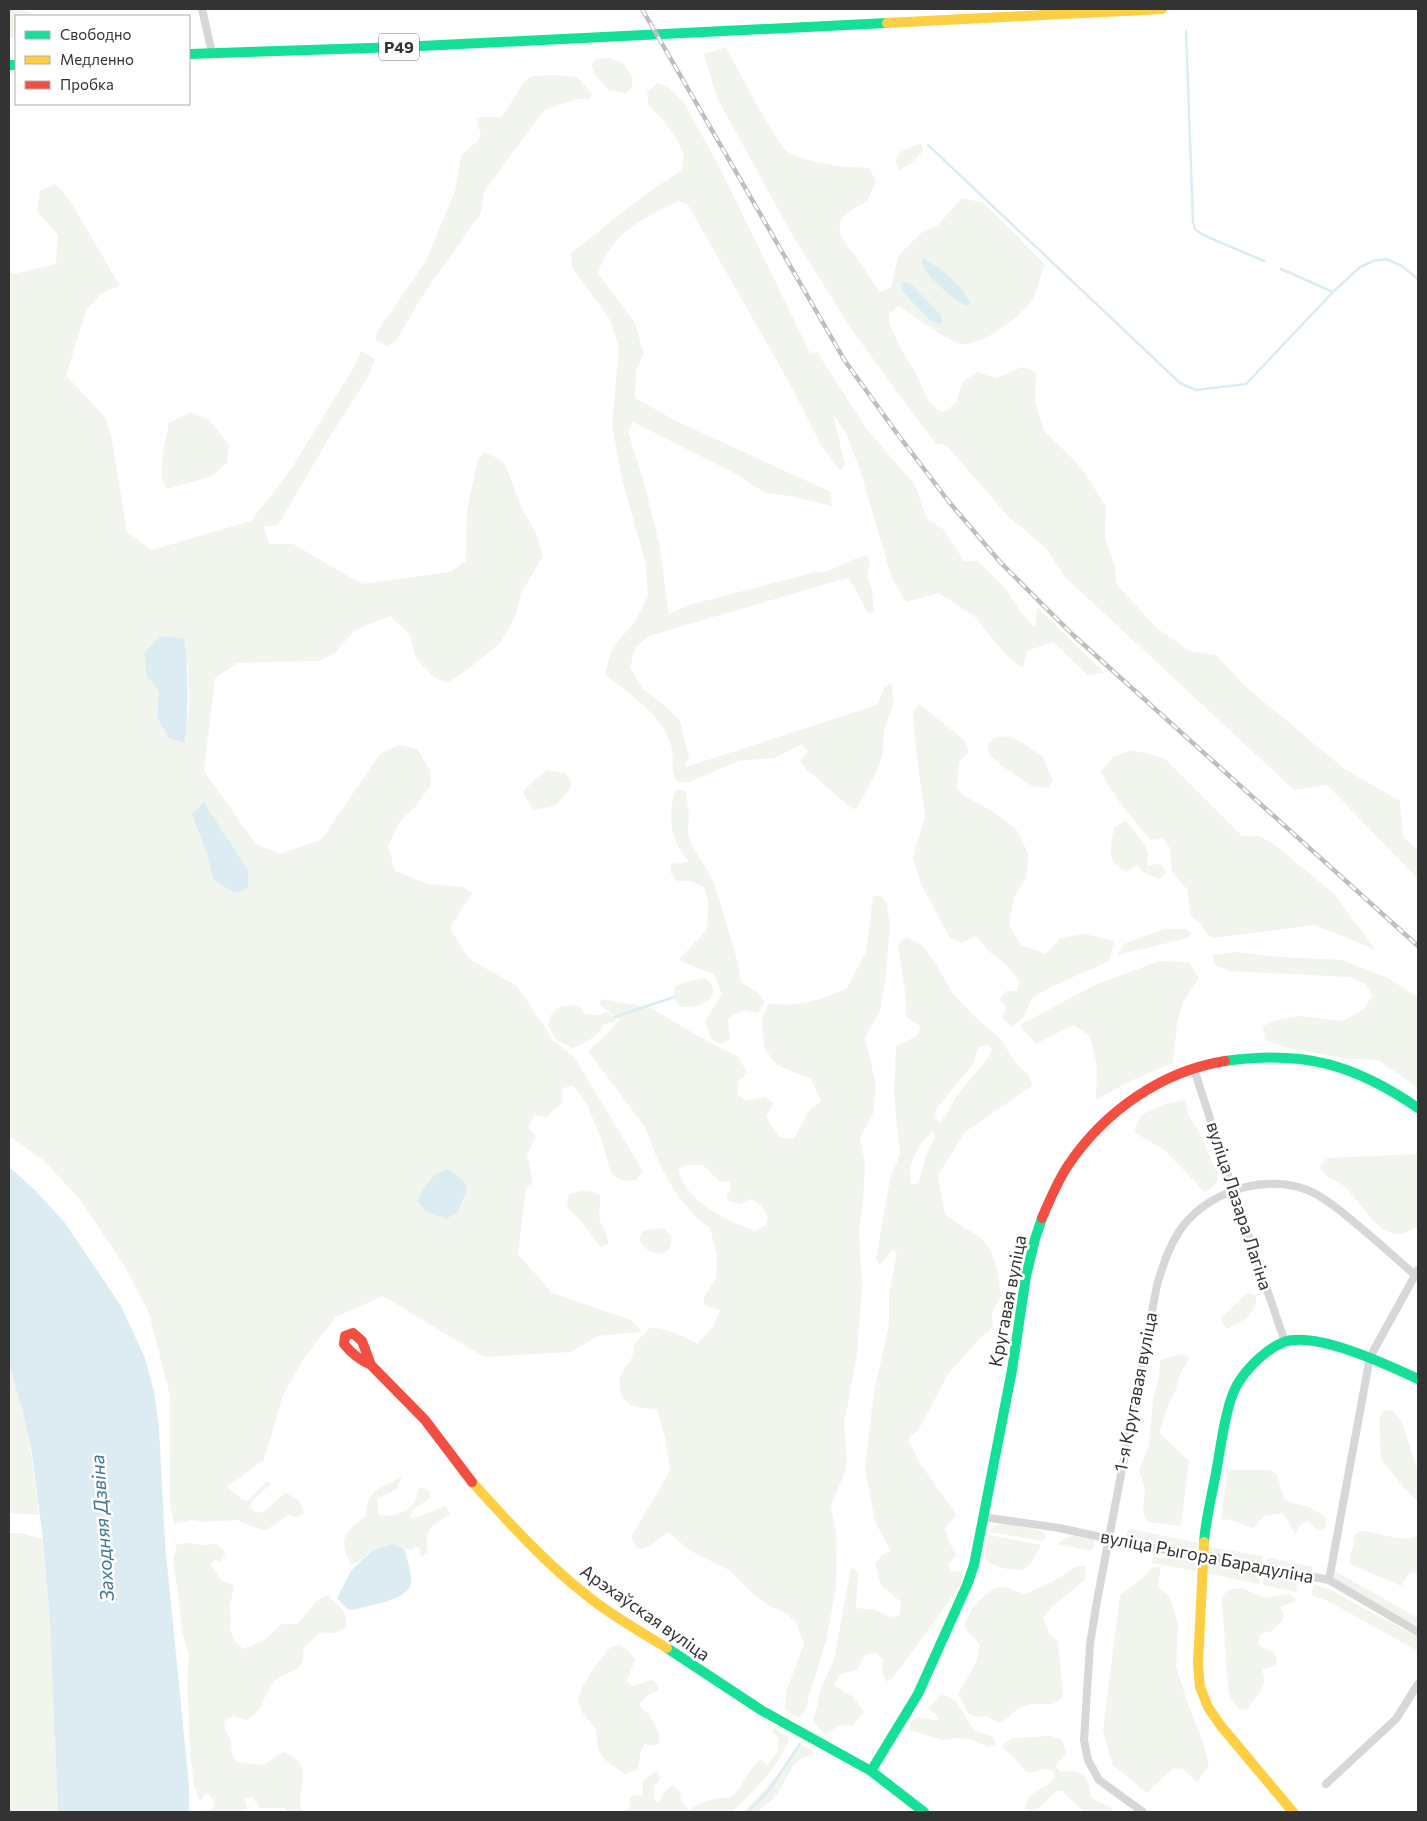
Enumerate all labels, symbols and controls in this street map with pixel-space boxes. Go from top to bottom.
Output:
legend [15,15,190,105]
text: Свободно [60,25,131,43]
road number: Р49 [379,34,419,61]
text: Медленно [60,50,134,68]
text: Пробка [60,75,114,93]
street label: вуліца Лазара Лагіна [1202,1119,1278,1293]
street label: Кругавая вуліца [983,1233,1031,1369]
street label: 1-я Кругавая вуліца [1109,1310,1161,1473]
water label: Заходняя Дзвіна [85,1454,118,1602]
street label: вуліца Рыгора Барадуліна [1099,1525,1316,1588]
street label: Арэхаўская вуліца [577,1559,715,1665]

